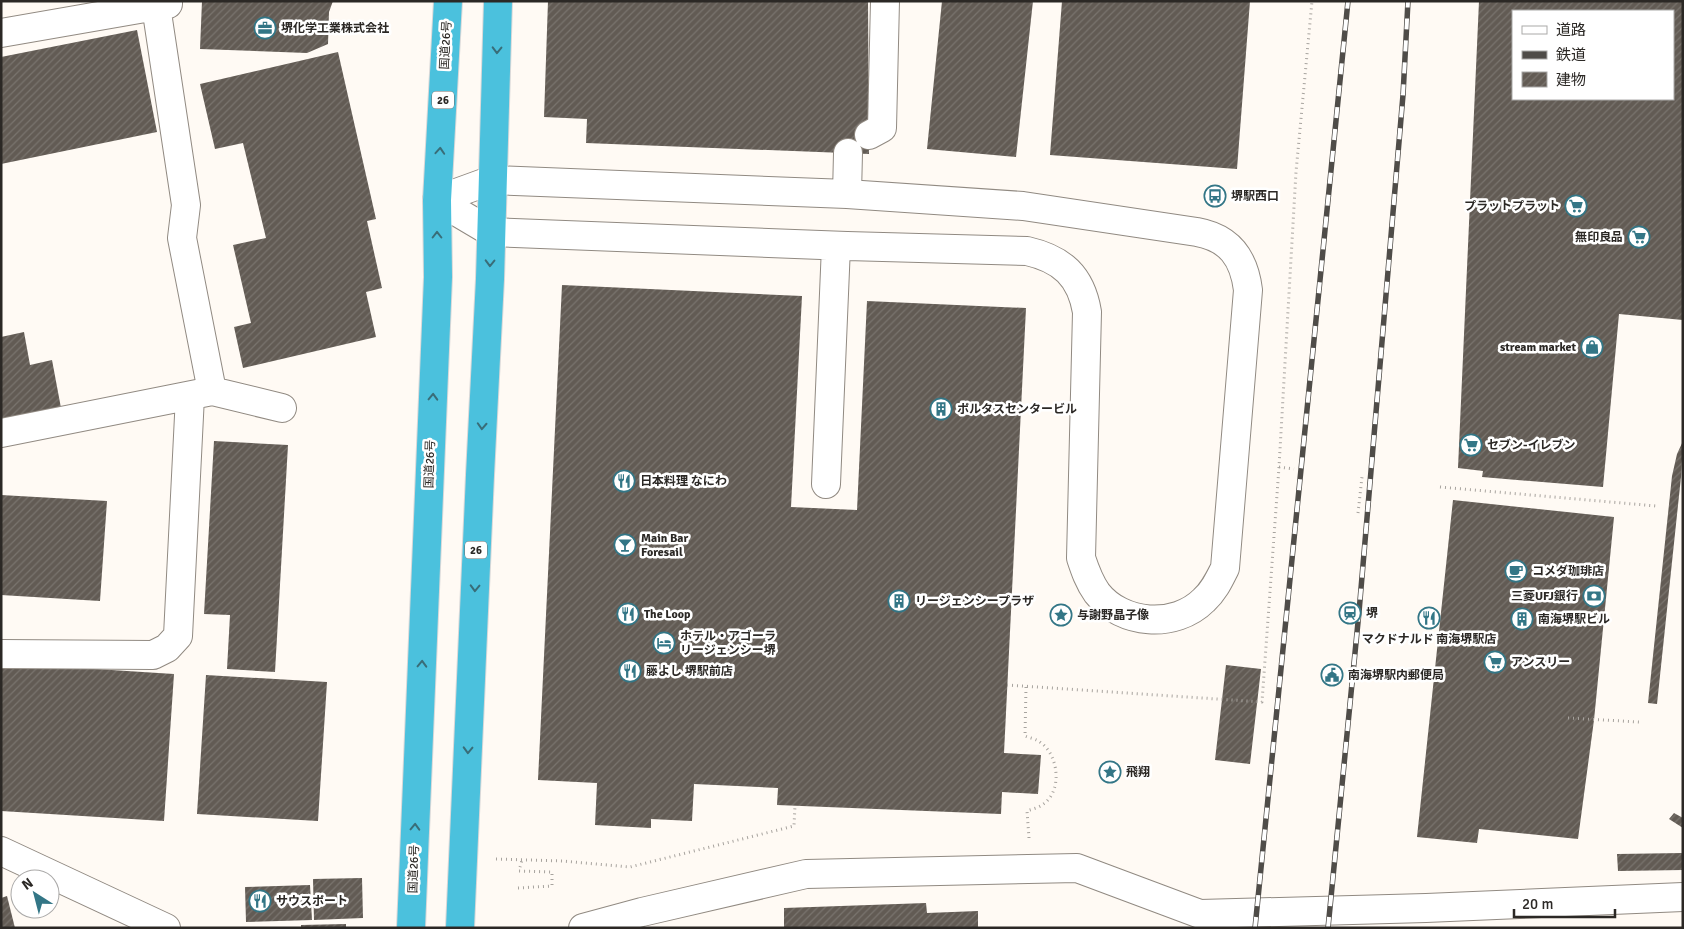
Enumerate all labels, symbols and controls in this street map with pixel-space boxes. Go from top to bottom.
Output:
legend [1512,10,1674,100]
office icon: 堺化学工業株式会社 [253,16,277,40]
street label: 国道26号 [437,20,455,70]
place label: 堺化学工業株式会社 [281,21,389,36]
text: 道路 [1556,21,1586,39]
one-way arrow [492,46,502,54]
text: 鉄道 [1556,46,1586,64]
text: 建物 [1556,71,1586,89]
road number: 26 [432,92,454,108]
one-way arrow [435,147,446,155]
bus stop icon: 堺駅西口 [1203,184,1227,208]
place label: 堺駅西口 [1231,189,1279,204]
supermarket icon: プラットプラット [1564,194,1588,218]
place label: プラットプラット [1464,199,1560,214]
supermarket icon: 無印良品 [1627,225,1651,249]
one-way arrow [432,230,442,238]
place label: 無印良品 [1575,230,1623,245]
one-way arrow [485,260,495,268]
shop icon: stream market [1580,335,1604,359]
place label: stream market [1500,340,1576,355]
one-way arrow [427,393,438,401]
building icon: ポルタスセンタービル [929,397,953,421]
place label: ポルタスセンタービル [957,402,1077,417]
one-way arrow [477,422,488,430]
supermarket icon: セブン-イレブン [1459,433,1483,457]
place label: セブン-イレブン [1487,438,1576,453]
street label: 国道26号 [422,439,438,489]
restaurant icon: 日本料理 なにわ [612,469,636,493]
place label: 日本料理 なにわ [640,474,727,489]
place label: Main Bar Foresail [641,531,689,560]
bar icon: Main Bar Foresail [613,533,637,557]
road number: 26 [465,542,487,558]
cafe icon: コメダ珈琲店 [1504,559,1528,583]
place label: コメダ珈琲店 [1532,564,1604,579]
one-way arrow [469,584,480,592]
bank icon: 三菱UFJ銀行 [1582,584,1606,608]
building icon: リージェンシープラザ [887,589,911,613]
place label: 三菱UFJ銀行 [1511,589,1578,604]
place label: リージェンシープラザ [915,594,1034,609]
station icon: 堺 [1338,601,1362,625]
restaurant icon: The Loop [616,602,640,626]
place icon: 与謝野晶子像 [1049,603,1073,627]
place label: 堺 [1366,606,1378,621]
restaurant icon: マクドナルド 南海堺駅店 [1417,606,1441,630]
place label: The Loop [644,607,691,622]
building icon: 南海堺駅ビル [1510,607,1534,631]
place label: 与謝野晶子像 [1077,608,1149,623]
place label: 南海堺駅ビル [1538,612,1610,627]
place label: ホテル・アゴーラ リージェンシー堺 [680,629,776,658]
hotel icon: ホテル・アゴーラ リージェンシー堺 [652,631,676,655]
place label: マクドナルド 南海堺駅店 [1362,632,1496,647]
supermarket icon: アンスリー [1483,650,1507,674]
place label: アンスリー [1511,655,1570,670]
restaurant icon: 藤よし 堺駅前店 [618,659,642,683]
one-way arrow [417,660,427,668]
public building icon: 南海堺駅内郵便局 [1320,663,1344,687]
place label: 藤よし 堺駅前店 [646,664,733,679]
place label: 南海堺駅内郵便局 [1348,668,1444,683]
one-way arrow [463,747,473,755]
place icon: 飛翔 [1098,760,1122,784]
place label: 飛翔 [1126,765,1150,780]
one-way arrow [410,822,421,830]
street label: 国道26号 [406,844,422,894]
north arrow [10,869,60,919]
text: N [19,874,37,894]
scale bar [1514,886,1615,918]
restaurant icon: サウスポート [248,889,272,913]
place label: サウスポート [276,894,348,909]
text: 20 m [1522,895,1553,913]

